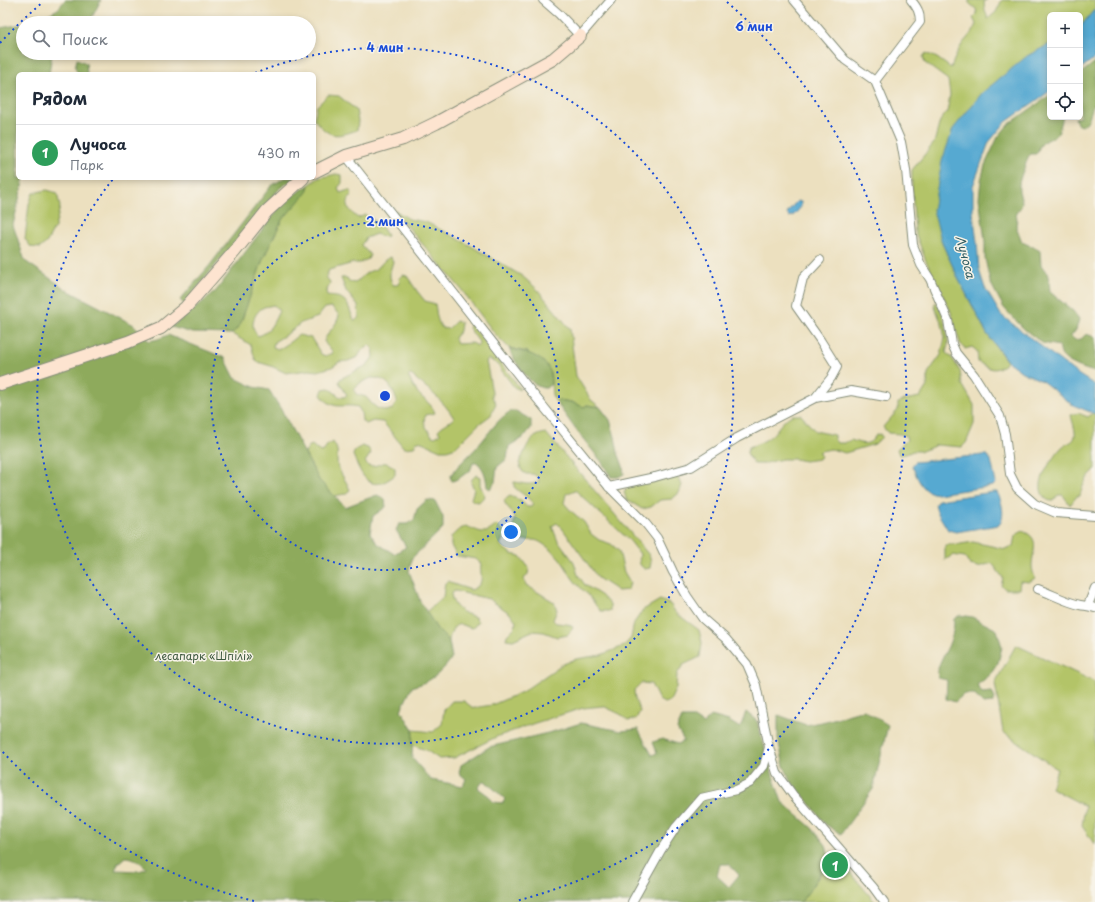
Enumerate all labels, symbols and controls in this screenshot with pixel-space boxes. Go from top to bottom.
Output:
map controls [1047,12,1083,120]
button: + [1047,12,1083,48]
search box [16,16,316,60]
text: 6 мин [735,17,773,35]
icon: search [30,27,52,49]
text: Поиск [62,27,108,50]
text: 4 мин [366,38,404,56]
button: − [1047,48,1083,84]
button: locate [1047,84,1083,120]
text: Рядом [32,85,87,111]
text: Лучоса [70,132,127,155]
text: 1 [42,143,48,162]
text: 430 m [258,143,300,162]
text: Парк [70,155,104,174]
text: 2 мин [366,212,404,230]
water label: Лучоса [952,233,980,281]
centre of rings [378,389,392,403]
your location [501,522,521,542]
park label: лесапарк «Шпілі» [155,647,252,664]
pin: 1 [822,850,848,880]

